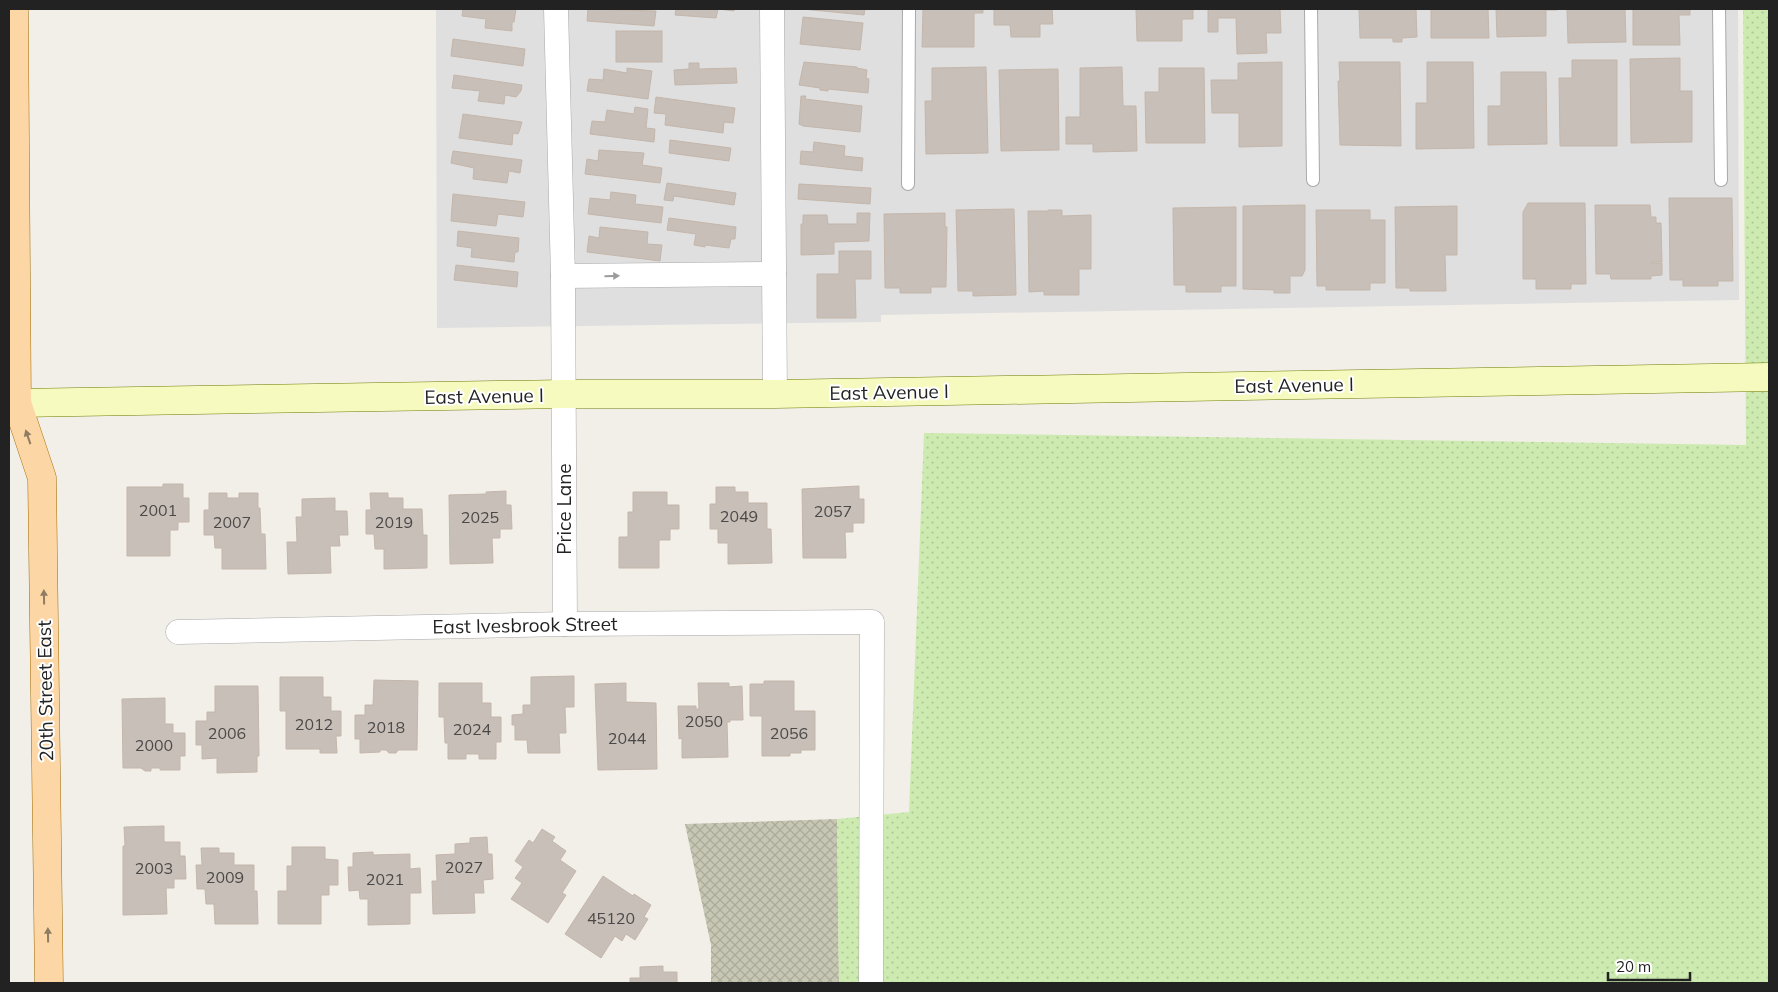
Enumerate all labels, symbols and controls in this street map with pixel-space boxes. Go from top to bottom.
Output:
one-way arrow [604,272,620,280]
street label: East Avenue I [1234,372,1354,398]
street label: East Avenue I [829,379,949,405]
street label: East Avenue I [424,383,544,409]
one-way arrow [24,429,32,444]
street label: Price Lane [552,463,576,555]
house number: 2001 [139,500,177,520]
house number: 2057 [814,501,852,521]
house number: 2049 [720,506,758,526]
house number: 2025 [461,507,499,527]
house number: 2007 [213,512,251,532]
house number: 2019 [375,512,413,532]
one-way arrow [40,589,48,605]
street label: East Ivesbrook Street [432,611,618,639]
street label: 20th Street East [32,620,58,762]
house number: 2050 [685,711,723,731]
house number: 2012 [295,714,333,734]
house number: 2018 [367,717,405,737]
house number: 2024 [453,719,492,739]
house number: 2006 [208,723,246,743]
house number: 2056 [770,723,808,743]
house number: 2044 [608,728,647,748]
house number: 2000 [135,735,173,755]
house number: 2027 [445,857,483,877]
house number: 2003 [135,858,173,878]
house number: 2009 [206,867,244,887]
house number: 2021 [366,869,404,889]
house number: 45120 [587,908,635,928]
one-way arrow [44,926,52,942]
scale bar [1608,950,1690,982]
text: 20 m [1616,957,1651,976]

